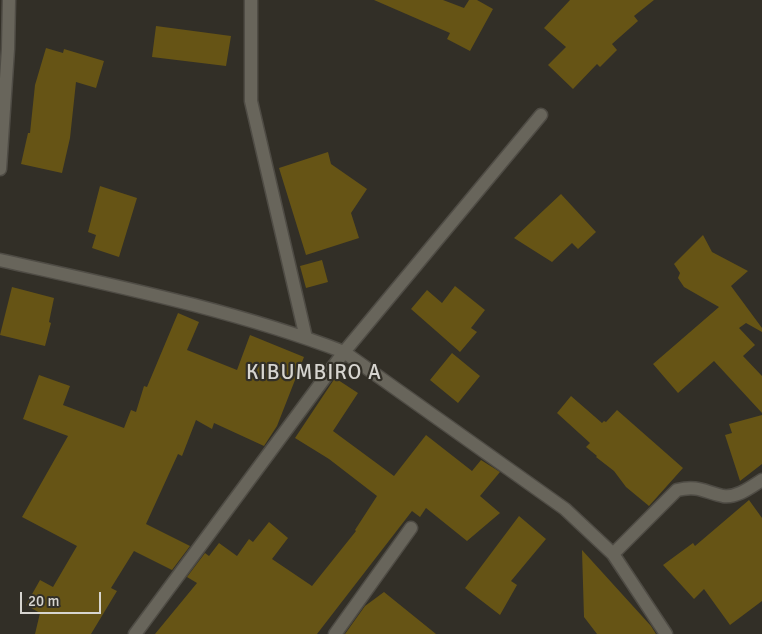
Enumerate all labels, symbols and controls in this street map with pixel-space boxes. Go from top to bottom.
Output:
district label: KIBUMBIRO A [245,360,383,386]
scale bar [22,582,104,614]
text: 20 m [28,592,59,610]

